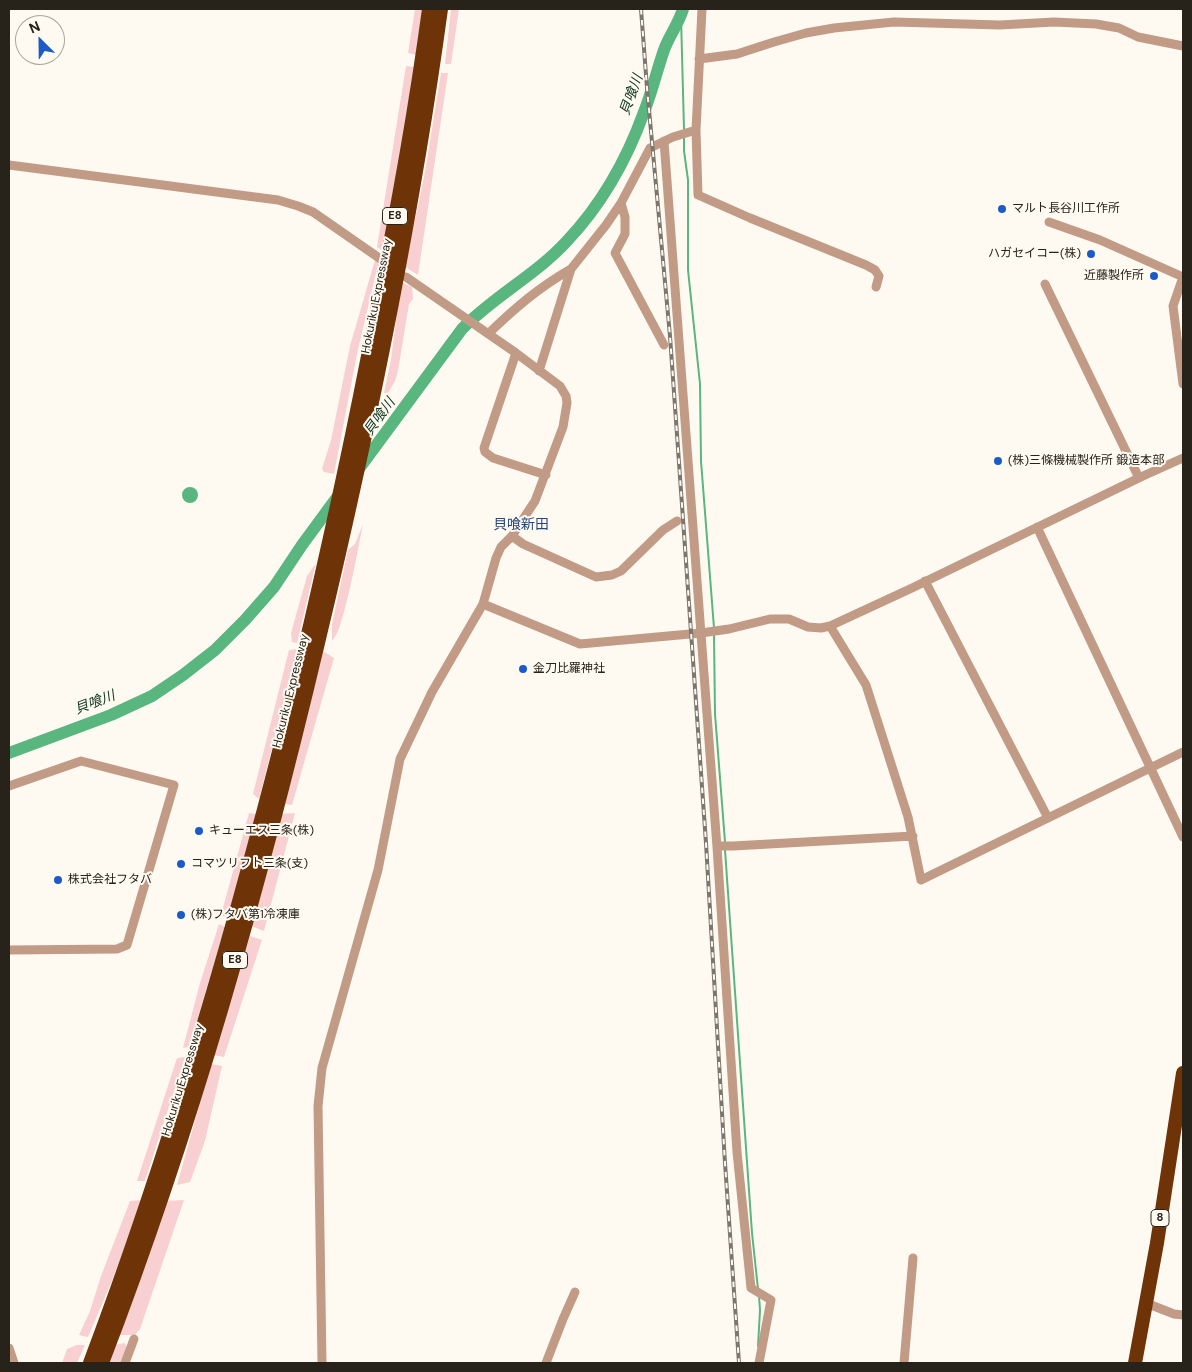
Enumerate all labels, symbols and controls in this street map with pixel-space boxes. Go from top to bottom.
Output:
north arrow [15,15,65,65]
text: N [26,17,43,37]
water label: 貝喰川 [617,72,647,118]
place label: マルト長谷川工作所 [1012,202,1120,216]
marker: マルト長谷川工作所 [996,203,1008,215]
road number: E8 [382,208,408,225]
street label: Hokuriku Expressway [359,237,395,355]
place label: ハガセイコー(株) [988,247,1081,261]
marker: ハガセイコー(株) [1085,248,1097,260]
place label: 近藤製作所 [1084,269,1144,283]
marker: 近藤製作所 [1148,270,1160,282]
water label: 貝喰川 [361,395,399,439]
place label: (株)三條機械製作所 鍛造本部 [1008,454,1164,468]
marker: (株)三條機械製作所 鍛造本部 [992,455,1004,467]
district label: 貝喰新田 [493,517,549,533]
street label: Hokuriku Expressway [270,633,312,749]
place label: 金刀比羅神社 [533,662,605,676]
marker: 金刀比羅神社 [517,663,529,675]
water label: 貝喰川 [72,688,118,718]
place label: キューエス三条(株) [209,824,314,838]
marker: キューエス三条(株) [193,825,205,837]
place label: コマツリフト三条(支) [191,857,308,871]
marker: コマツリフト三条(支) [175,858,187,870]
place label: 株式会社フタバ [68,873,152,887]
marker: 株式会社フタバ [52,874,64,886]
place label: (株)フタバ第1冷凍庫 [191,908,300,922]
marker: (株)フタバ第1冷凍庫 [175,909,187,921]
road number: E8 [222,952,248,968]
street label: Hokuriku Expressway [159,1022,207,1138]
road number: 8 [1151,1210,1169,1226]

